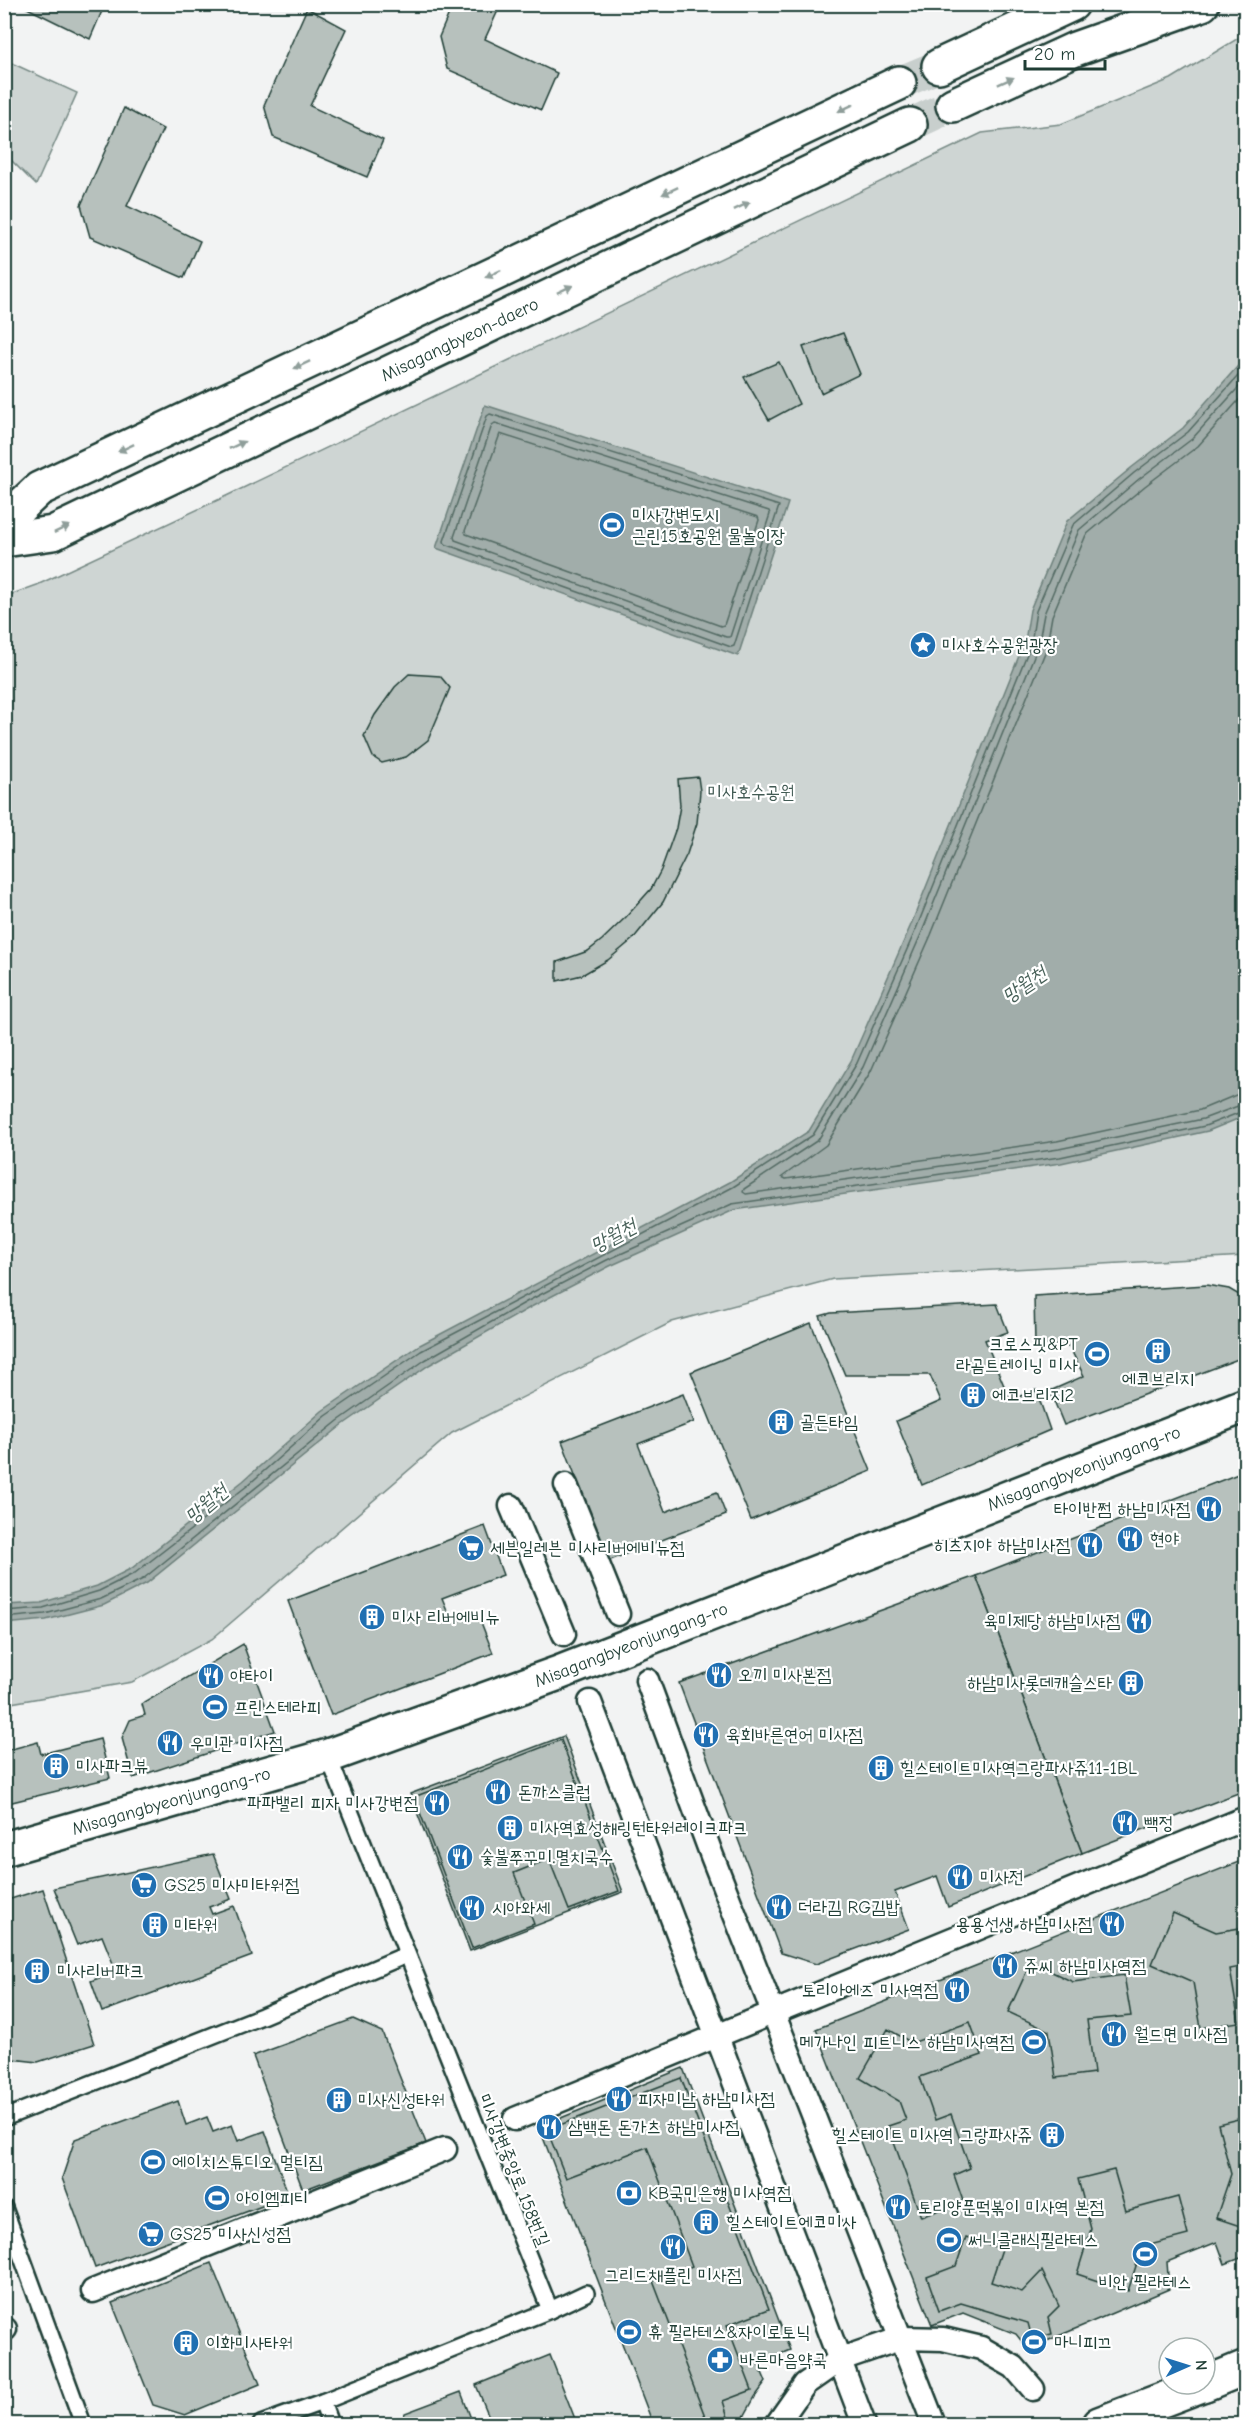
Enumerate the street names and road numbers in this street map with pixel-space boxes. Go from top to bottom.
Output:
street label: Misagangbyeon-daero [378,293,542,386]
street label: Misagangbyeonjungang-ro [985,1422,1184,1516]
street label: Misagangbyeonjungang-ro [532,1598,731,1692]
street label: Misagangbyeonjungang-ro [70,1763,273,1840]
street label: 미사강변중앙로 158번길 [473,2091,554,2250]

